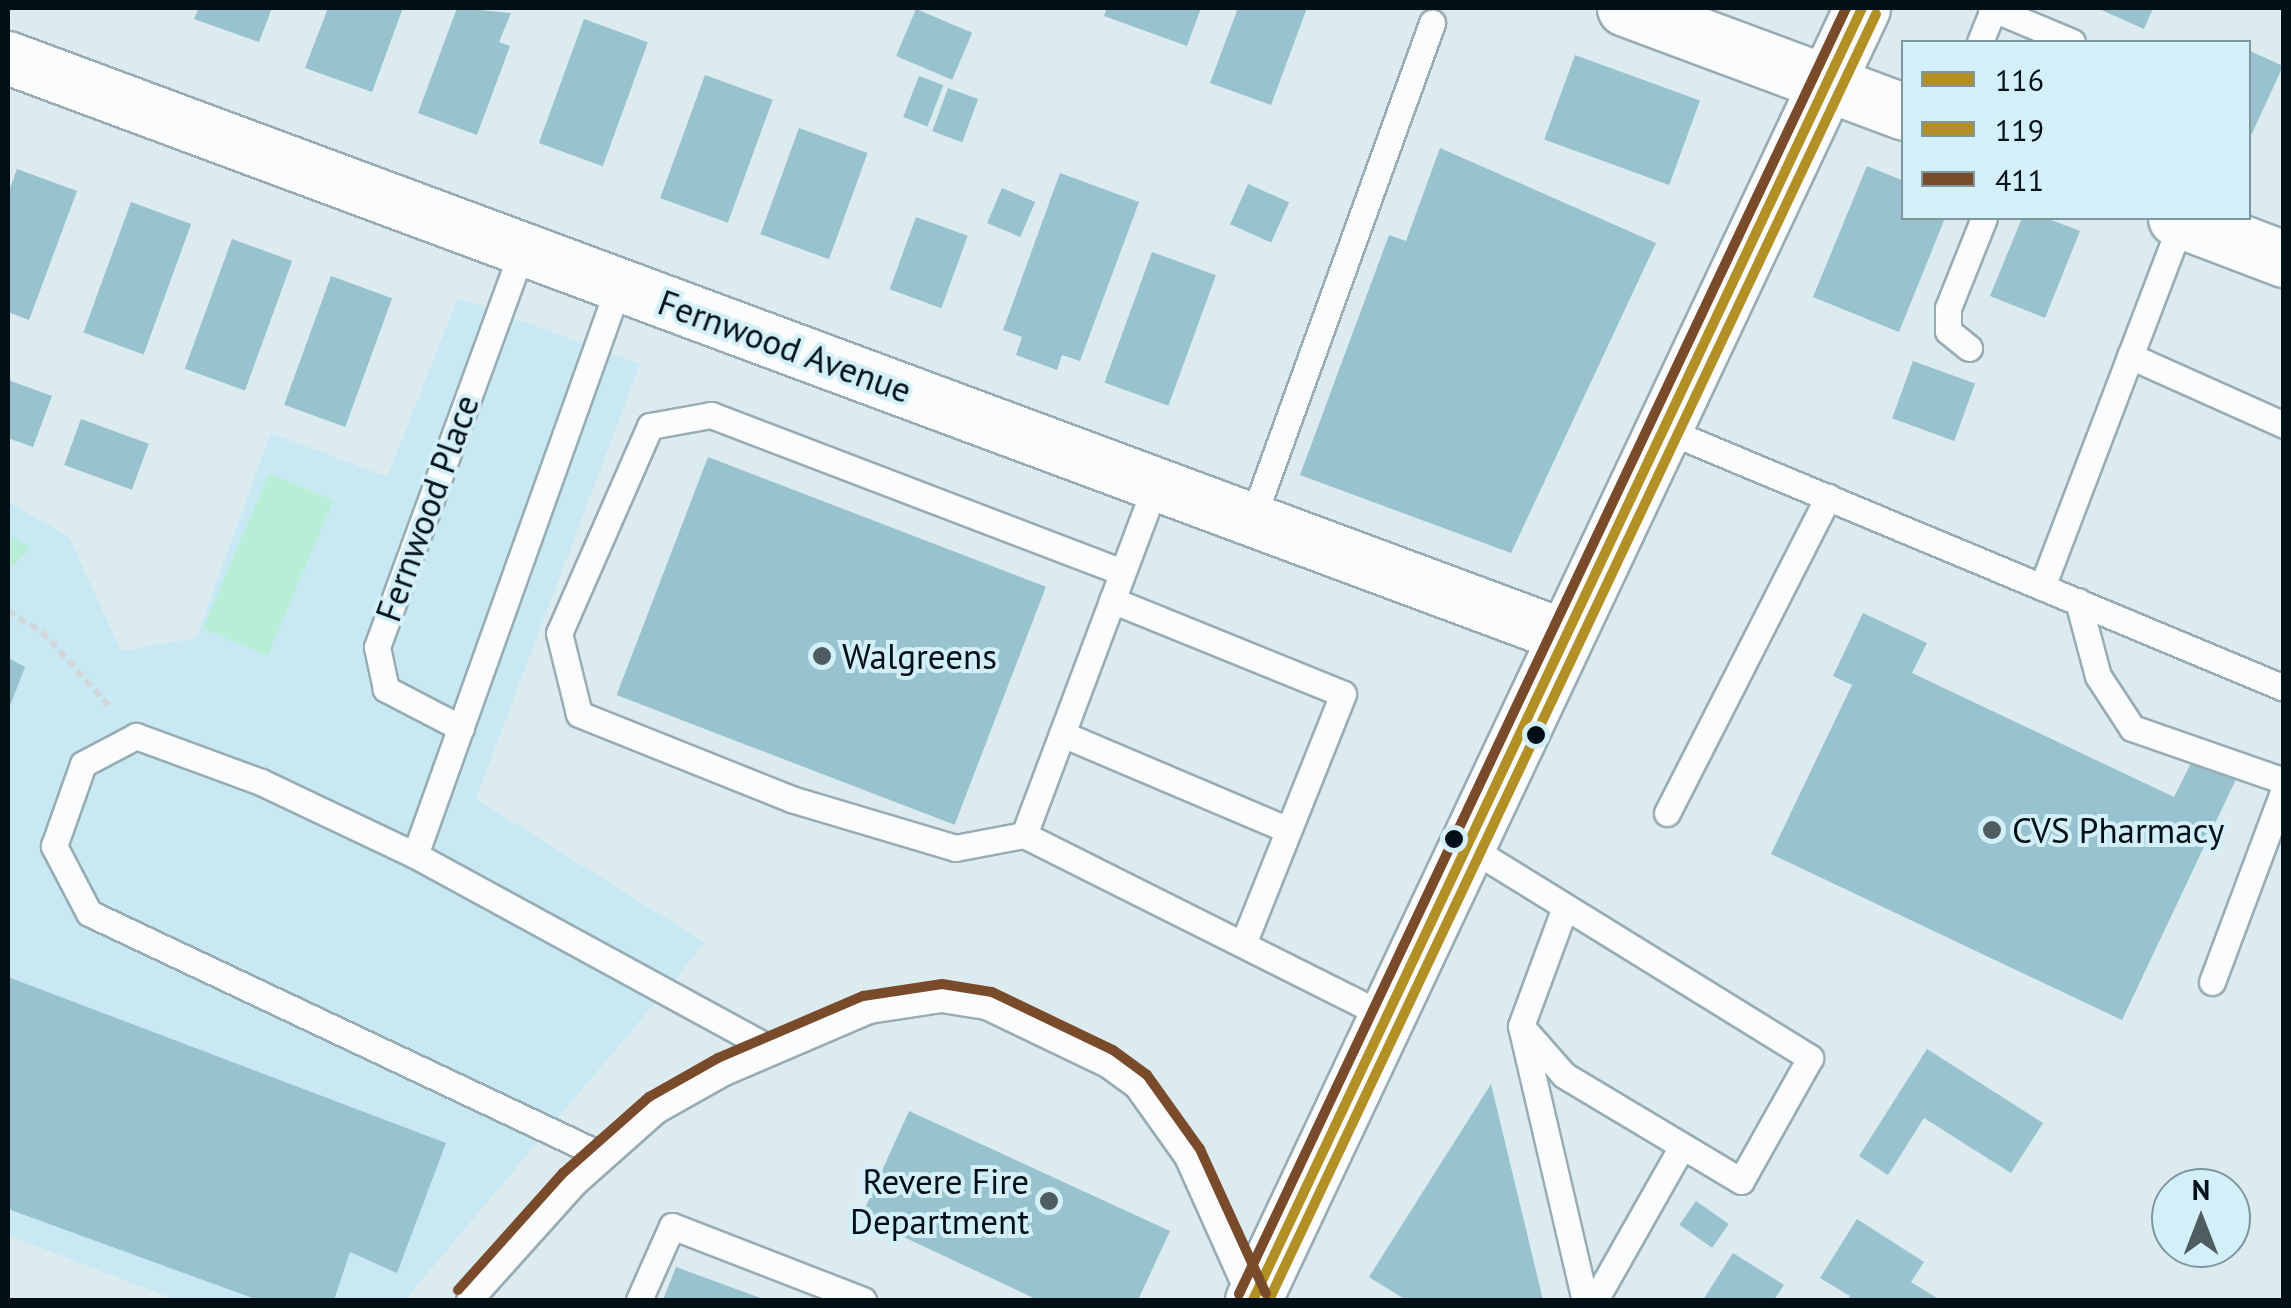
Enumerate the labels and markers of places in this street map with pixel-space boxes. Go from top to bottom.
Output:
place label: Walgreens [842,635,997,677]
marker: Walgreens [811,645,833,667]
unlabelled marker [1526,725,1546,745]
place label: CVS Pharmacy [2012,809,2224,851]
marker: CVS Pharmacy [1981,819,2003,841]
unlabelled marker [1444,829,1464,849]
place label: Revere Fire Department [850,1160,1029,1242]
marker: Revere Fire Department [1038,1190,1060,1212]

